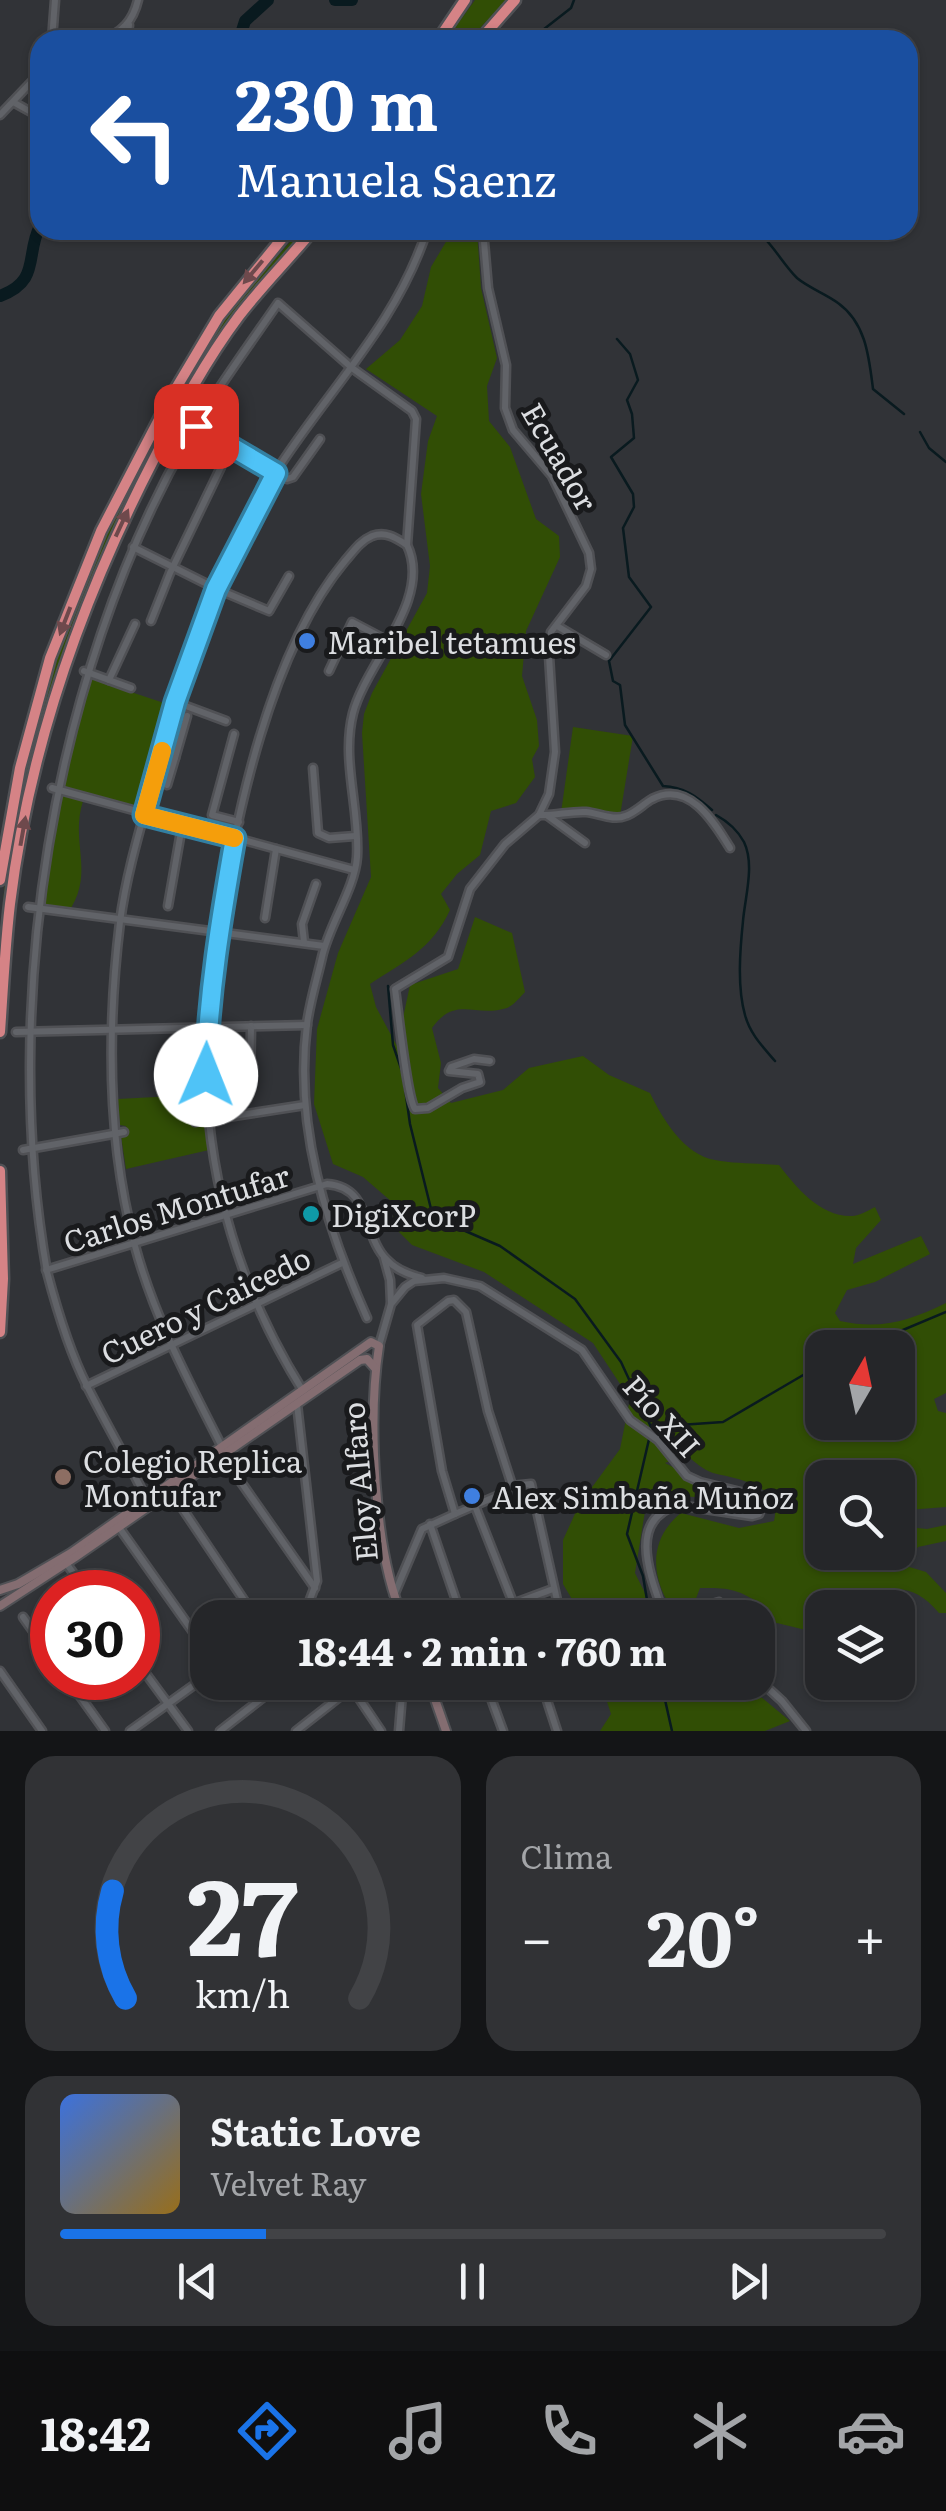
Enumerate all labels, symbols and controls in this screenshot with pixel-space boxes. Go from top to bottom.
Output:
text: 230 m [235,49,439,153]
icon: left [70,70,200,200]
text: Manuela Saenz [235,144,556,211]
one-way arrow [242,259,264,284]
pin [154,384,239,469]
street label: Ecuador [512,394,610,518]
icon: arrive [169,399,224,454]
one-way arrow [114,508,131,537]
one-way arrow [56,606,72,636]
place label: Maribel tetamues [327,619,576,663]
marker: Maribel tetamues [296,630,318,652]
one-way arrow [16,815,31,846]
position arrow [154,1023,258,1127]
street label: Carlos Montufar [57,1152,295,1262]
place label: DigiXcorP [331,1192,476,1236]
marker: DigiXcorP [300,1203,322,1225]
street label: Cuero y Caicedo [93,1234,317,1374]
north arrow [805,1330,915,1440]
map controls [805,1330,915,1700]
street label: Pío XII [614,1364,712,1466]
street label: Eloy Alfaro [329,1400,387,1564]
place label: Colegio Replica Montufar [83,1438,303,1516]
button: search [805,1460,915,1570]
marker: Colegio Replica Montufar [52,1466,74,1488]
place label: Alex Simbaña Muñoz [492,1474,794,1518]
marker: Alex Simbaña Muñoz [461,1485,483,1507]
speed limit sign: 30 [30,1570,160,1700]
button: layers [805,1590,915,1700]
text: 18:44 · 2 min · 760 m [298,1621,667,1678]
text: Clima [521,1831,612,1879]
text: 27 [187,1833,298,1988]
text: 20° [647,1879,760,1990]
text: − [521,1894,553,1976]
text: + [854,1894,886,1976]
text: km/h [195,1966,290,2019]
text: Static Love [210,2101,421,2158]
text: Velvet Ray [210,2158,366,2206]
icon: previous [170,2254,225,2309]
icon: pause [445,2254,500,2309]
icon: next [721,2254,776,2309]
icon: directions [232,2396,302,2466]
icon: music [383,2396,453,2466]
icon: phone [534,2396,604,2466]
icon: climate [685,2396,755,2466]
icon: car [836,2396,906,2466]
text: 18:42 [40,2398,151,2465]

